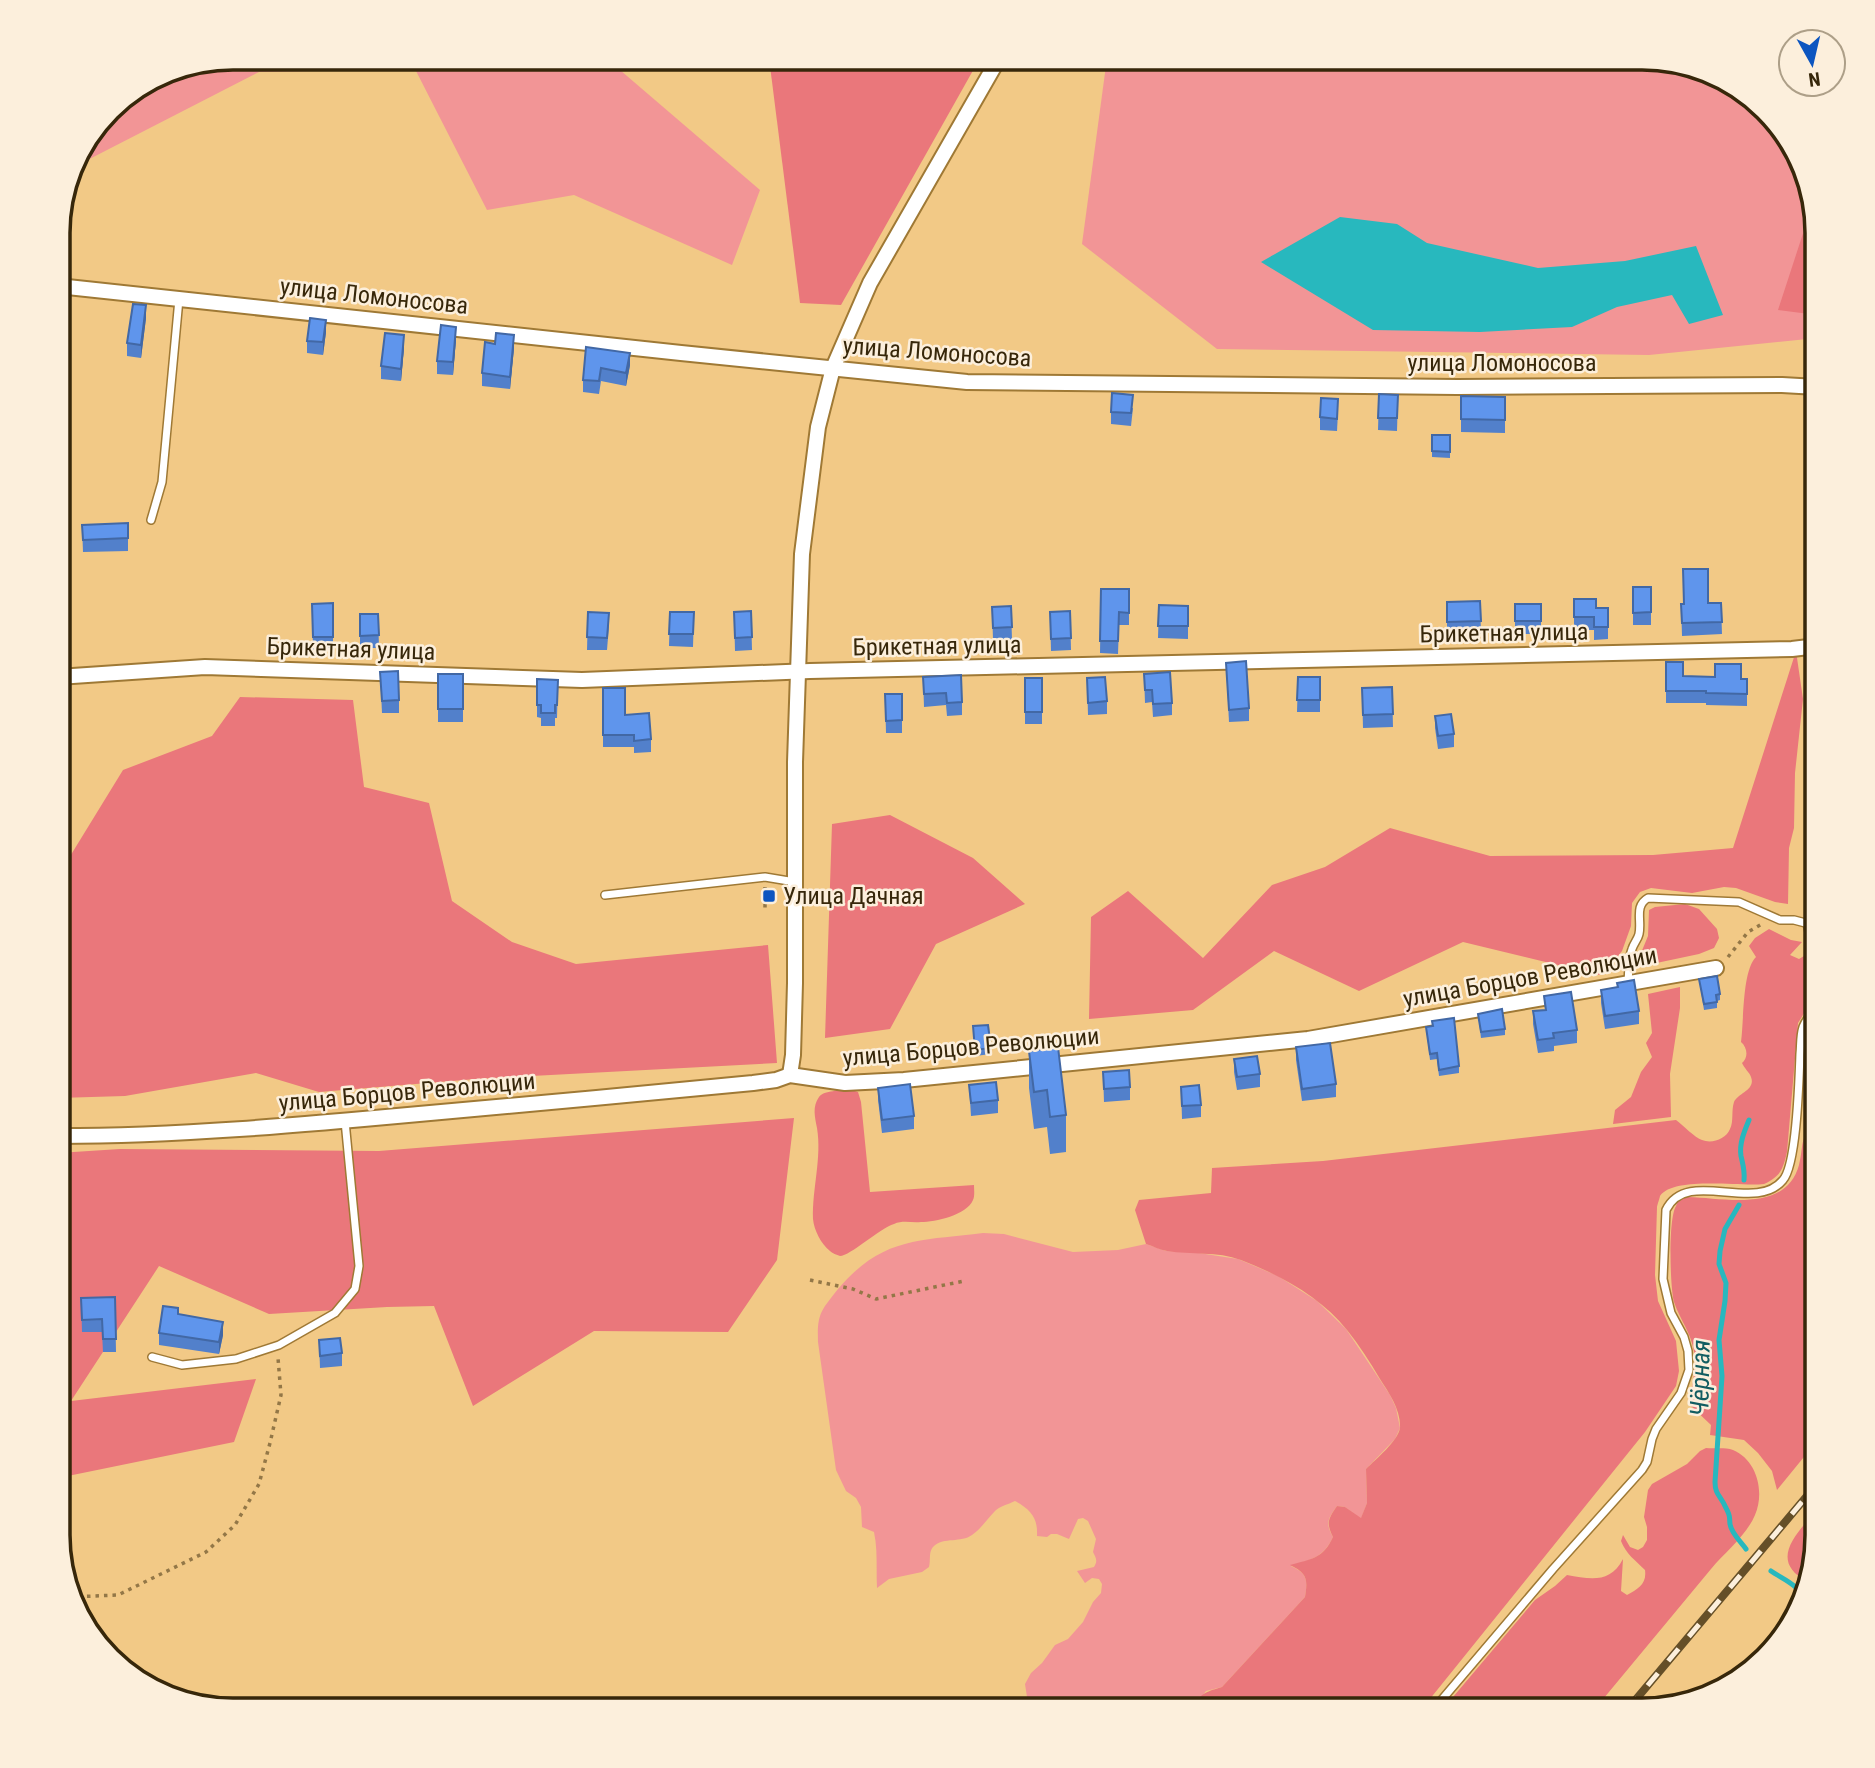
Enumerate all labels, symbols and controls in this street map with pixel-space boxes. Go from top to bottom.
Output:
north arrow [1777,28,1847,98]
text: N [1807,67,1822,92]
street label: улица Ломоносова [279,272,469,320]
street label: улица Ломоносова [842,331,1032,373]
street label: улица Ломоносова [1408,349,1596,377]
street label: Брикетная улица [1419,618,1589,648]
street label: Брикетная улица [852,631,1022,661]
street label: Брикетная улица [266,632,436,666]
place label: Улица Дачная [783,882,924,910]
marker: Улица Дачная [761,888,777,904]
street label: улица Борцов Революции [1401,941,1659,1013]
street label: улица Борцов Революции [842,1022,1100,1072]
street label: улица Борцов Революции [278,1067,536,1117]
water label: Чёрная [1684,1339,1716,1417]

